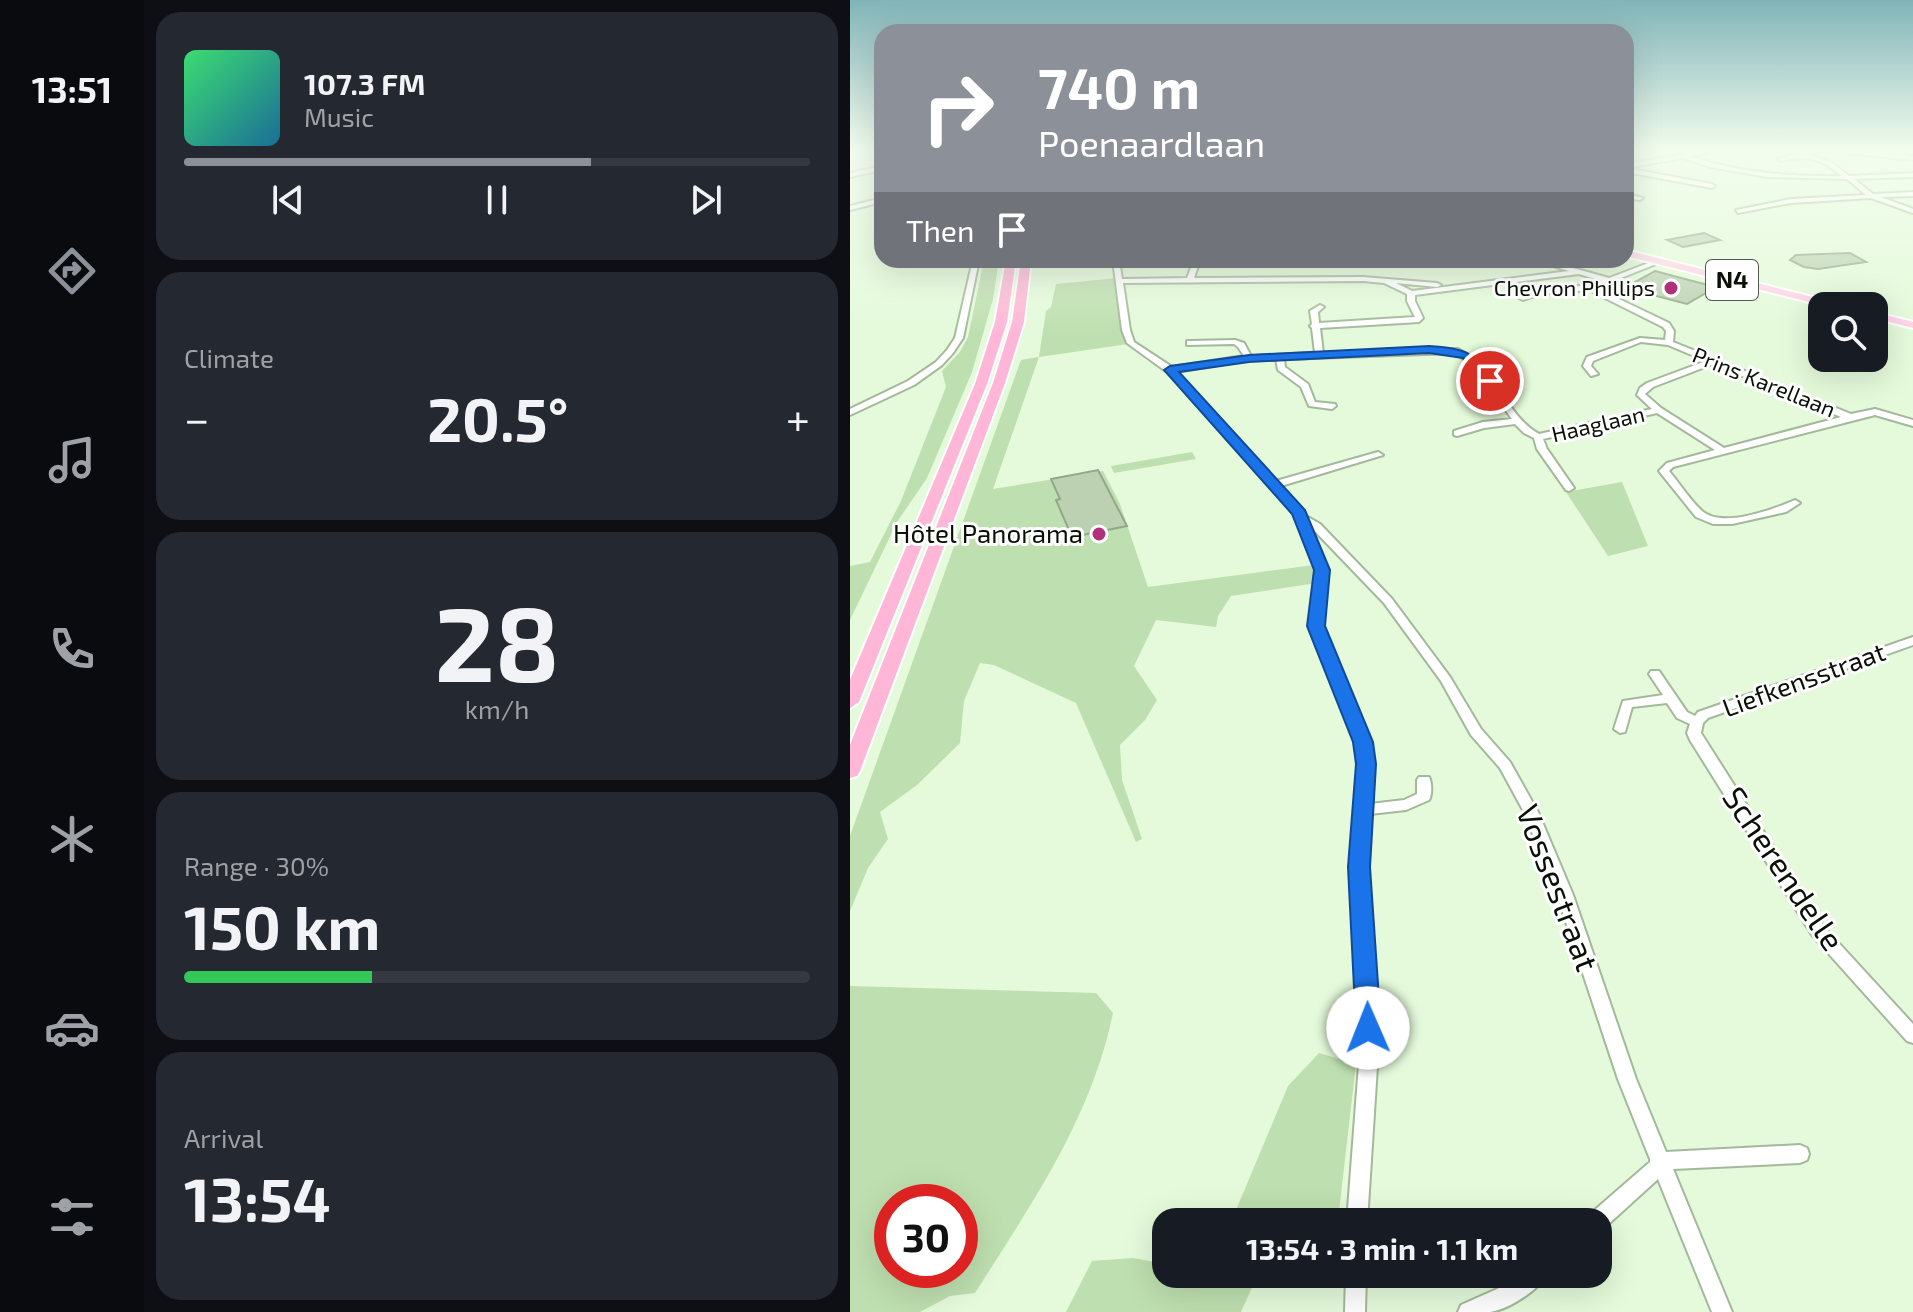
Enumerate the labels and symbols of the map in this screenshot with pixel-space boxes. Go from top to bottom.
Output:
road number: N4 [1706,260,1758,300]
place label: Chevron Phillips [1494,274,1655,300]
marker: Chevron Phillips [1662,279,1680,297]
street label: Prins Karellaan [1689,341,1840,422]
pin [1456,347,1524,415]
street label: Haaglaan [1549,400,1647,446]
place label: Hôtel Panorama [893,517,1083,548]
marker: Hôtel Panorama [1090,525,1108,543]
street label: Liefkensstraat [1718,635,1889,722]
street label: Scherendelle [1716,779,1853,957]
street label: Vossestraat [1510,799,1608,976]
position arrow [1326,986,1410,1070]
speed limit sign: 30 [874,1184,978,1288]

